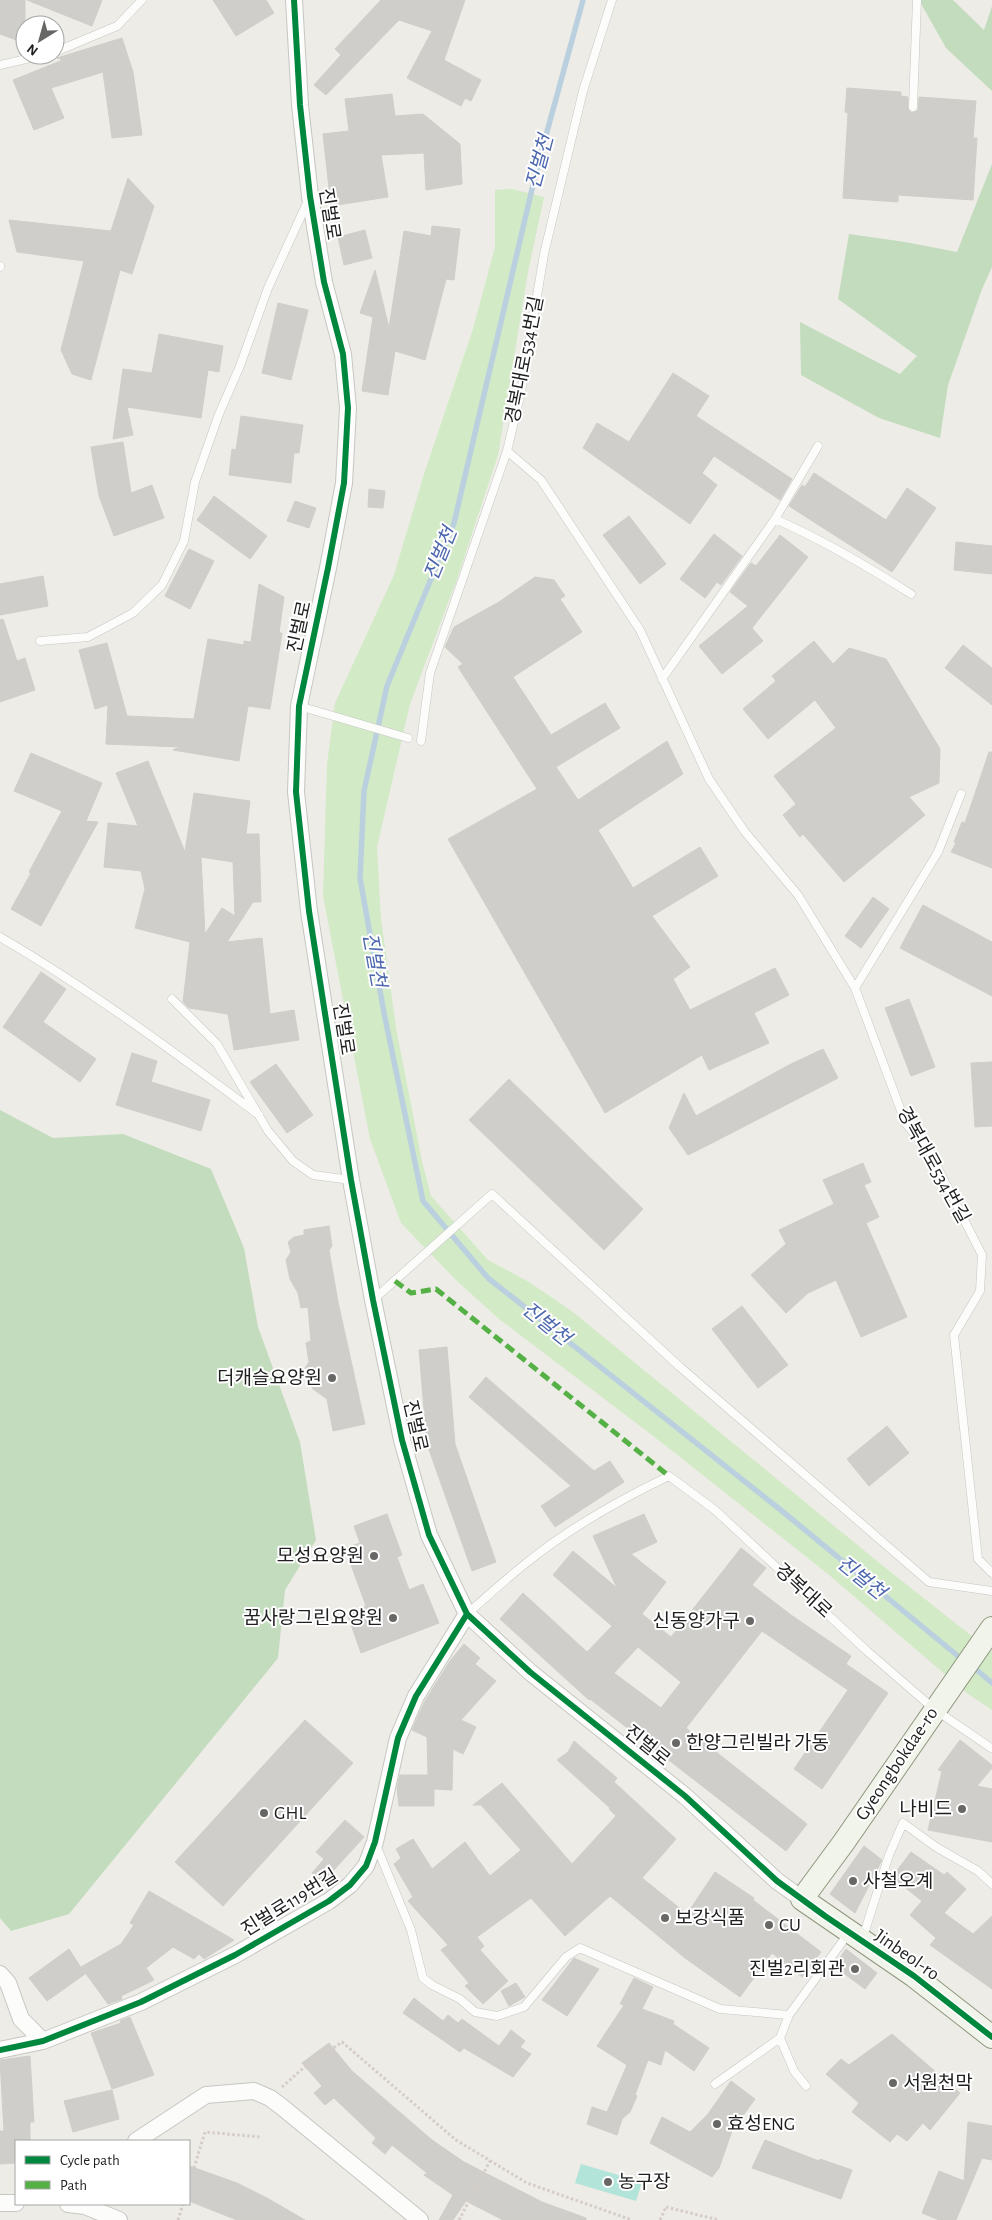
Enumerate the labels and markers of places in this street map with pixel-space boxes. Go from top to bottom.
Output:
place label: 더캐슬요양원 [217,1368,322,1388]
marker: 더캐슬요양원 [326,1372,338,1384]
place label: 모성요양원 [277,1546,364,1566]
marker: 모성요양원 [368,1550,380,1562]
place label: 꿈사랑그린요양원 [243,1608,383,1628]
place label: 신동양가구 [653,1611,740,1631]
marker: 꿈사랑그린요양원 [387,1612,399,1624]
marker: 신동양가구 [744,1615,756,1627]
place label: 한양그린빌라 가동 [686,1733,829,1753]
marker: 한양그린빌라 가동 [670,1737,682,1749]
place label: 나비드 [900,1799,952,1819]
marker: 나비드 [956,1803,968,1815]
place label: GHL [274,1804,306,1823]
marker: GHL [258,1807,270,1819]
place label: 사철오계 [863,1871,933,1891]
marker: 사철오계 [847,1875,859,1887]
place label: 보강식품 [675,1908,745,1928]
marker: 보강식품 [659,1912,671,1924]
place label: CU [779,1916,801,1935]
marker: CU [763,1919,775,1931]
place label: 진벌2리회관 [749,1959,845,1979]
marker: 진벌2리회관 [849,1963,861,1975]
place label: 서원천막 [903,2073,973,2093]
marker: 서원천막 [887,2077,899,2089]
place label: 효성ENG [727,2114,795,2134]
marker: 효성ENG [711,2118,723,2130]
place label: 농구장 [618,2172,670,2192]
marker: 농구장 [602,2176,614,2188]

